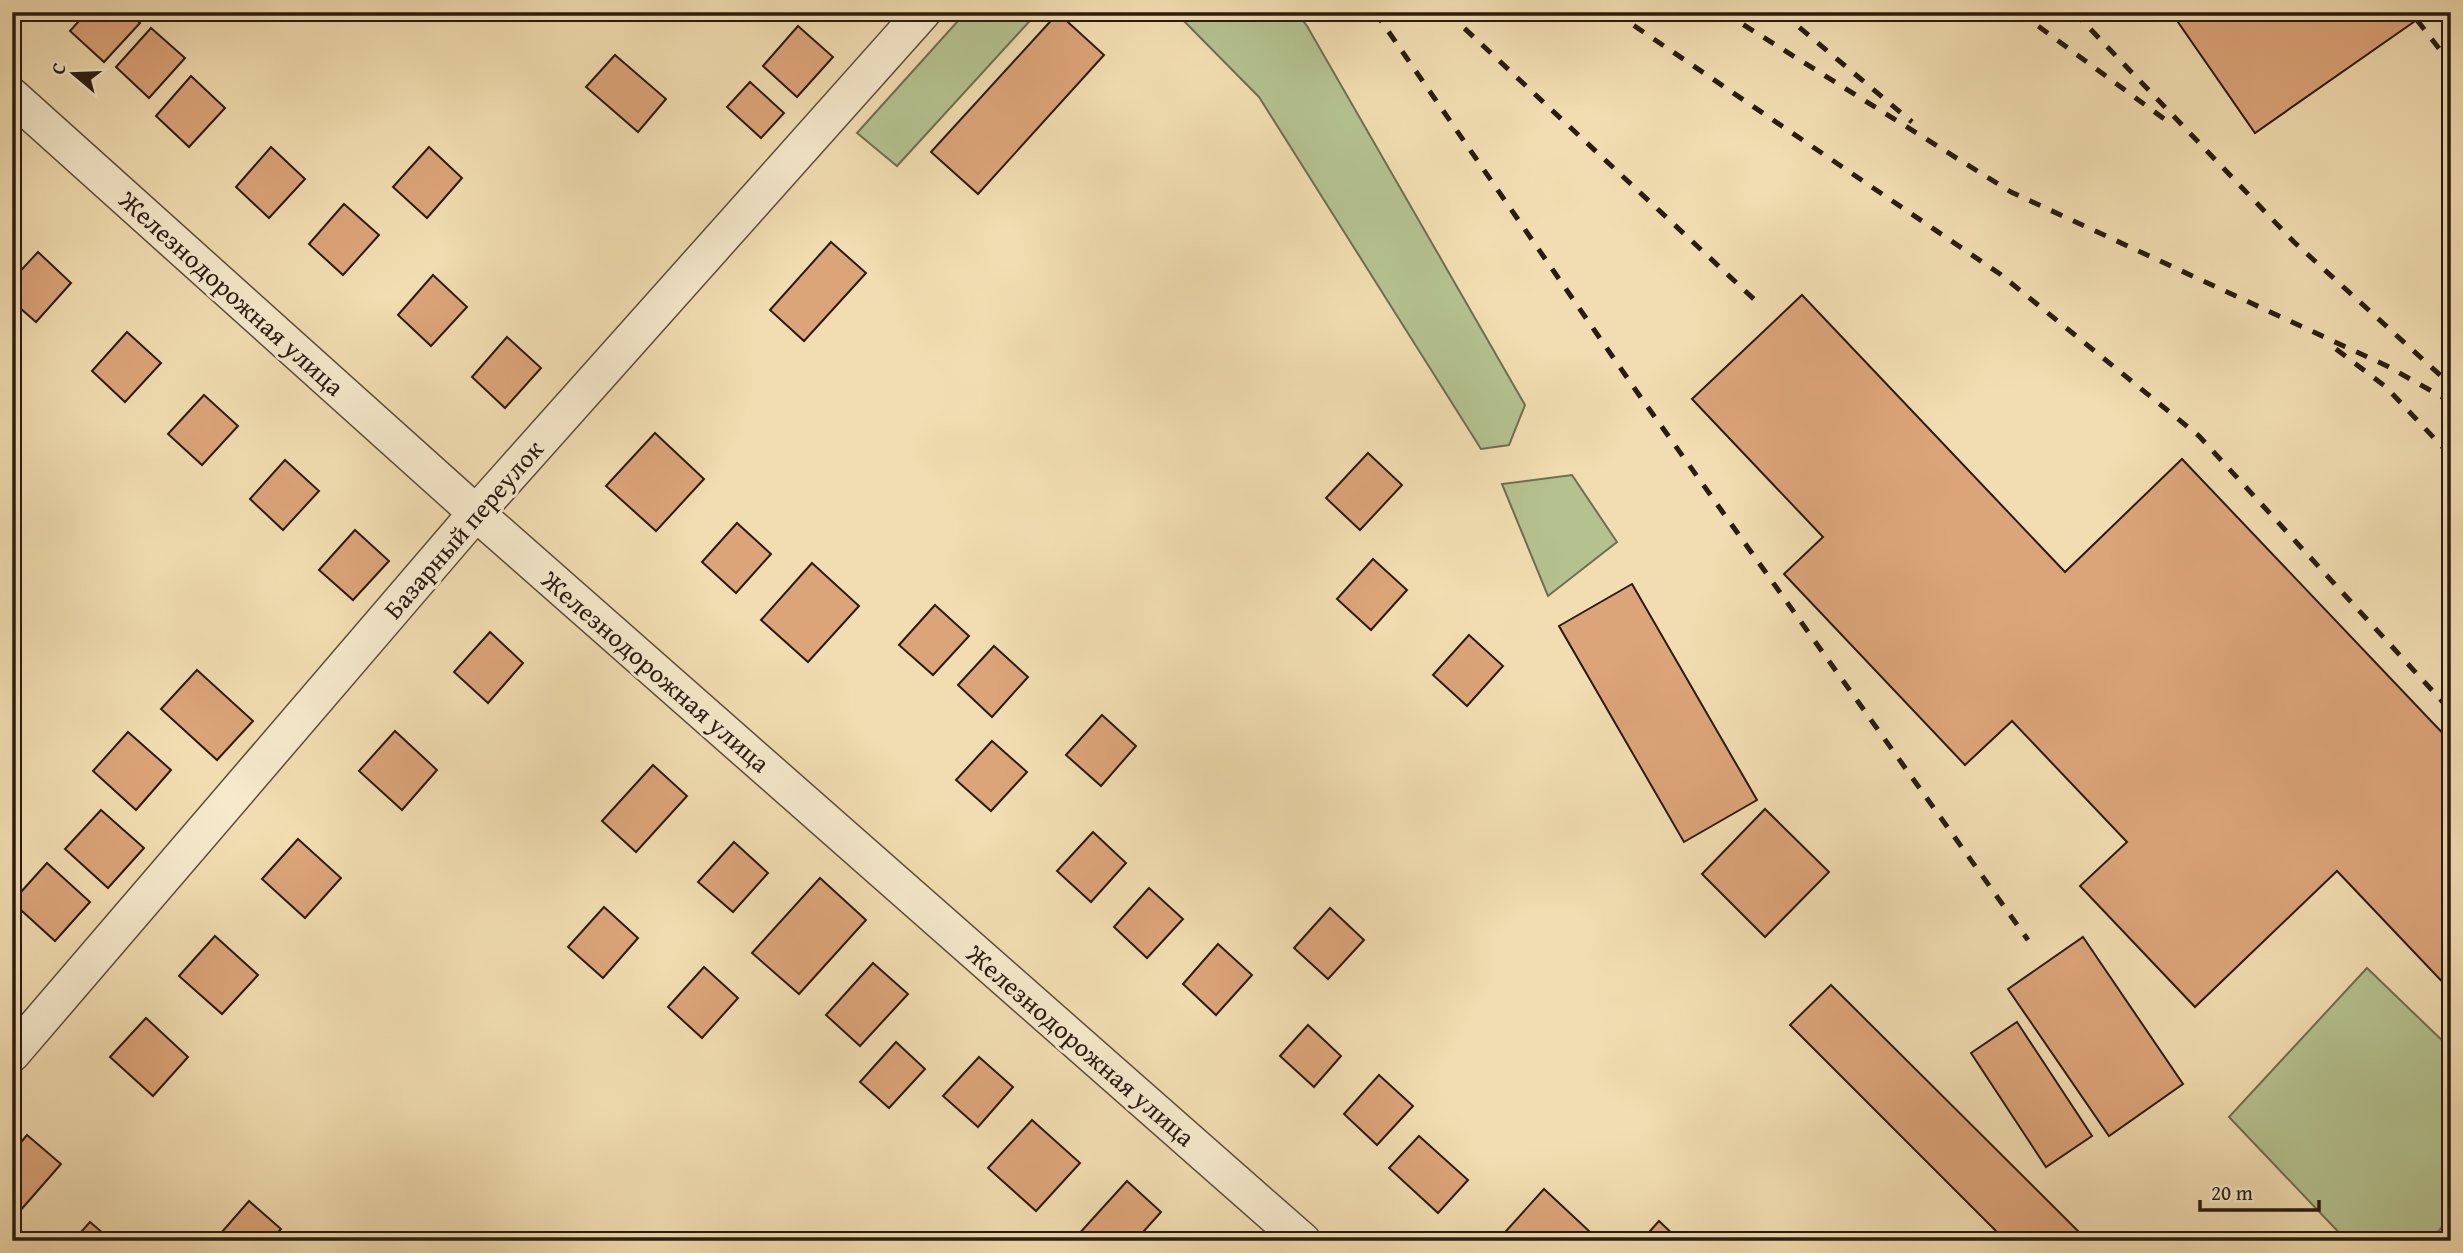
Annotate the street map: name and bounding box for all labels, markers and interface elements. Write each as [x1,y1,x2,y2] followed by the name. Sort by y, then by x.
[38,38,108,108] north arrow
[43,59,73,78] text: С
[110,180,354,405] street label: Железнодорожная улица
[374,430,552,627] street label: Базарный переулок
[532,560,779,782] street label: Железнодорожная улица
[957,934,1204,1156] street label: Железнодорожная улица
[2200,1169,2320,1213] scale bar
[2211,1177,2253,1208] text: 20 m

